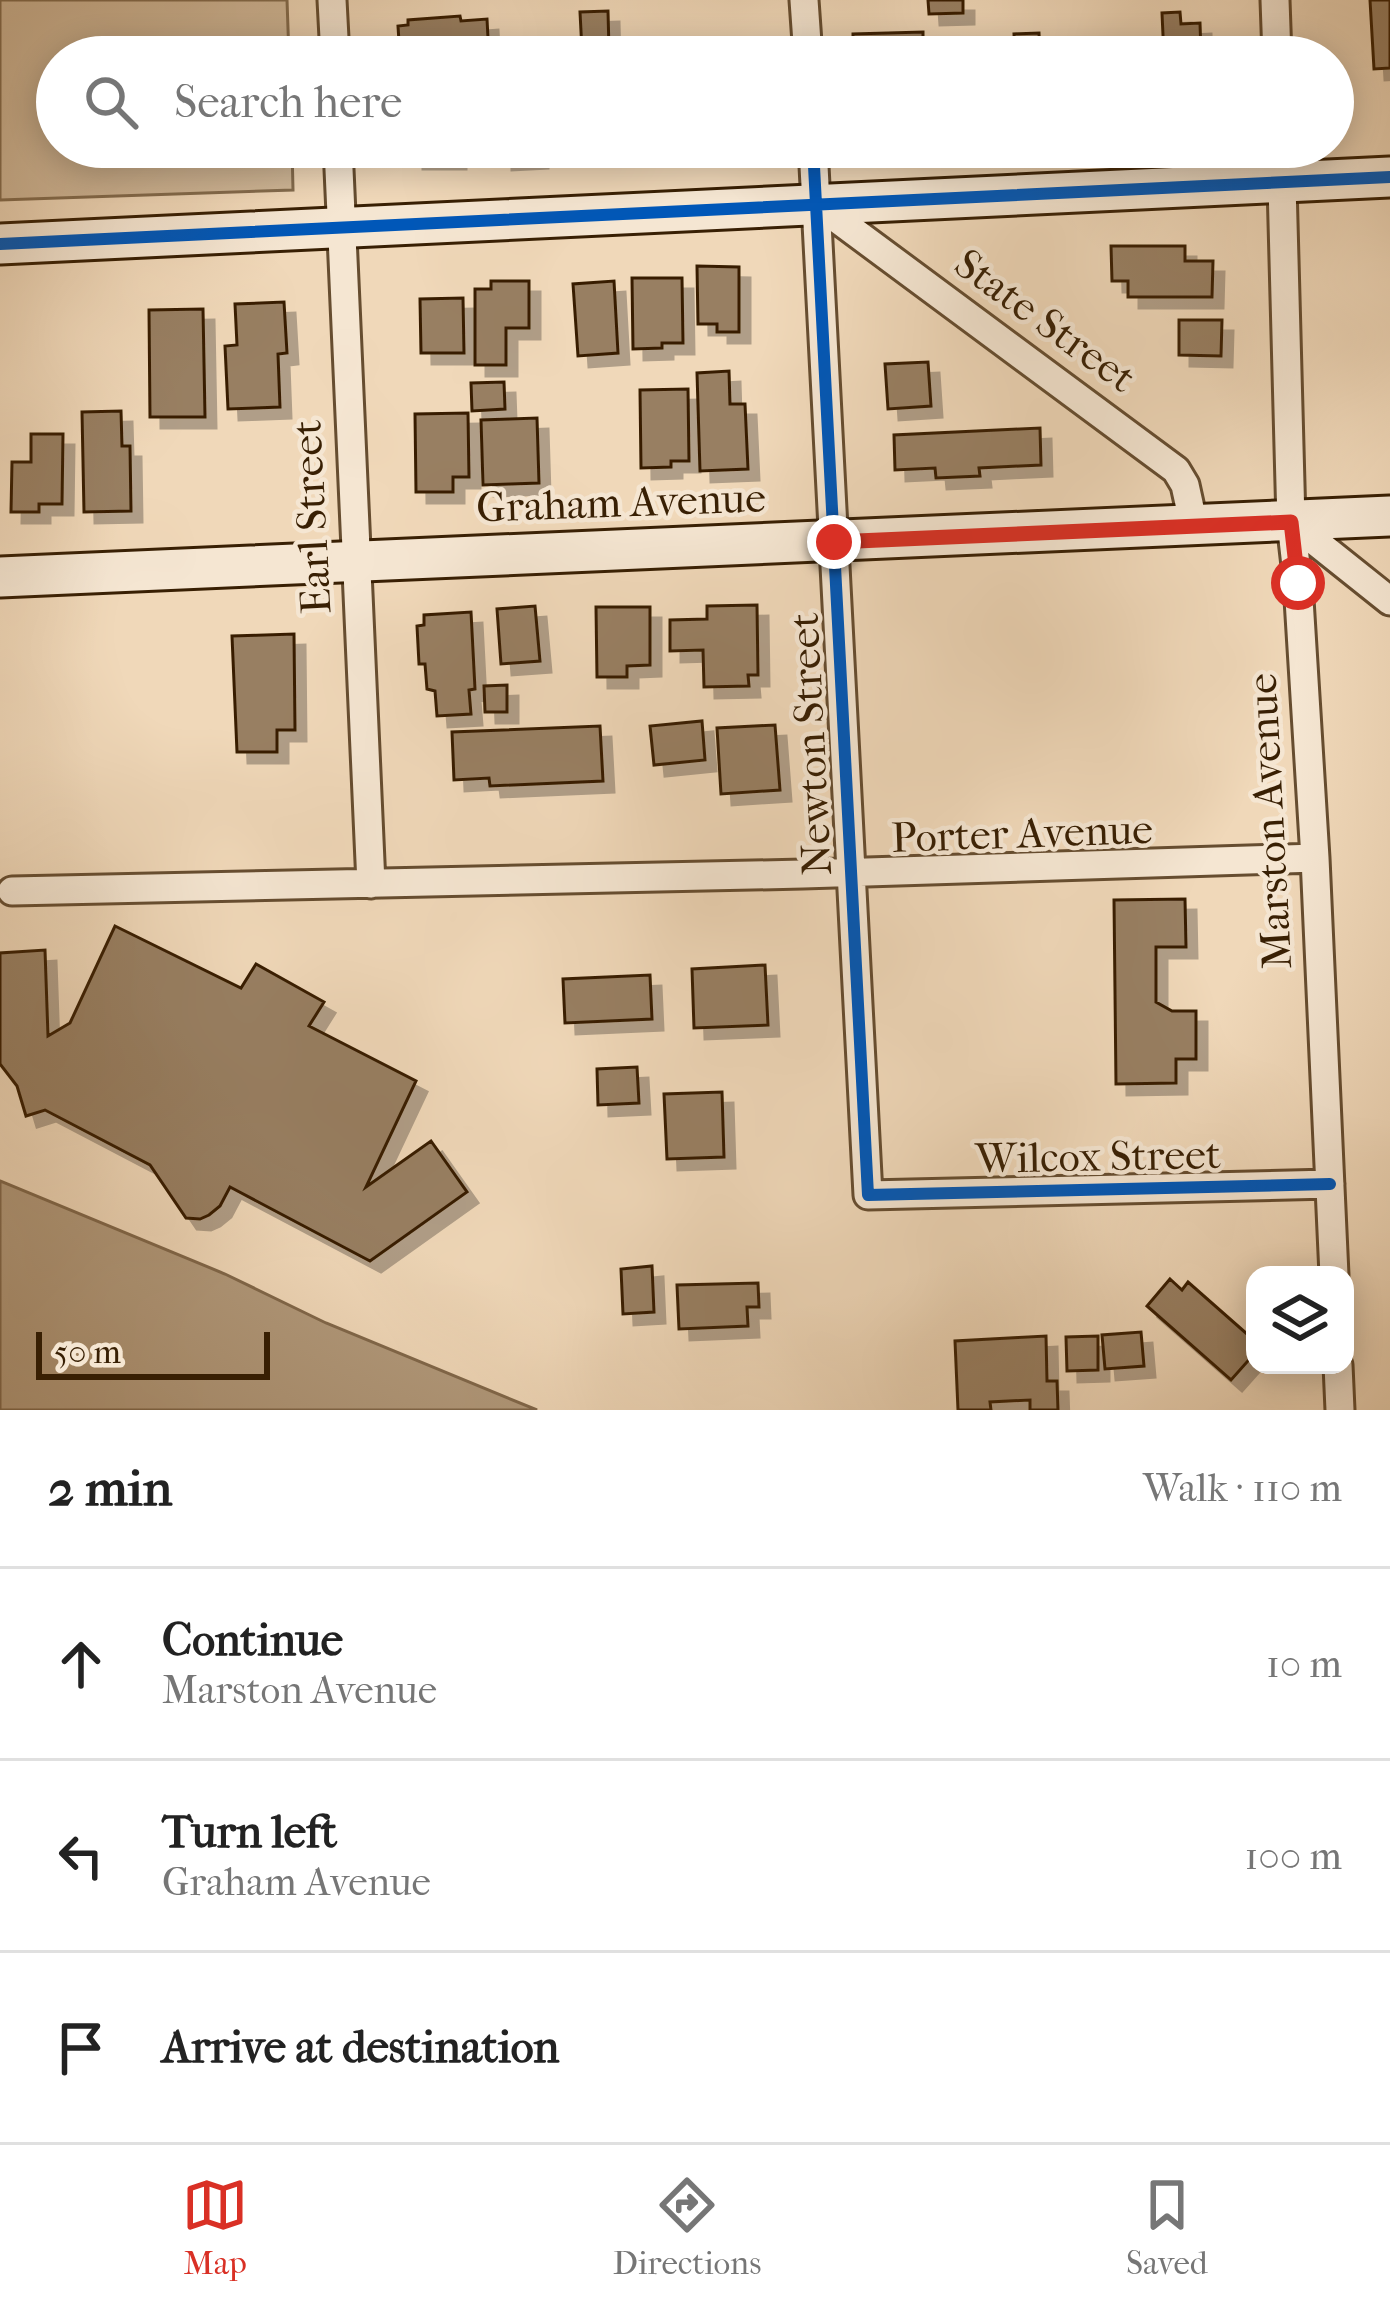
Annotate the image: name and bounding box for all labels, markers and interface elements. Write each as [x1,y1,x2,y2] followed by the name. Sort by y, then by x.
[36,36,1354,168] search box
[78,69,144,135] icon: search
[174,76,402,129] text: Search here
[945,239,1145,403] street label: State Street
[282,419,342,615] street label: Earl Street
[475,473,767,533] street label: Graham Avenue
[807,515,861,569] route end
[1271,556,1325,610] route start
[780,611,842,877] street label: Newton Street
[1238,672,1302,970] street label: Marston Avenue
[890,805,1154,863] street label: Porter Avenue
[974,1130,1221,1184] street label: Wilcox Street
[1246,1266,1354,1374] map controls
[1246,1266,1354,1374] button: layers
[36,1326,270,1379] scale bar
[54,1333,121,1372] text: 50 m
[48,1458,172,1518] text: 2 min
[1143,1465,1342,1511] text: Walk · 110 m
[162,1614,343,1667] text: Continue
[48,1631,114,1697] icon: ahead
[1266,1641,1342,1687] text: 10 m
[162,1667,437,1713] text: Marston Avenue
[162,1806,337,1859] text: Turn left
[48,1823,114,1889] icon: left
[1244,1833,1342,1879] text: 100 m
[162,1859,431,1905] text: Graham Avenue
[48,2015,114,2081] icon: arrive
[162,2021,559,2074] text: Arrive at destination
[182,2172,248,2283] tab: Map
[613,2172,761,2283] tab: Directions
[1126,2172,1208,2283] tab: Saved

